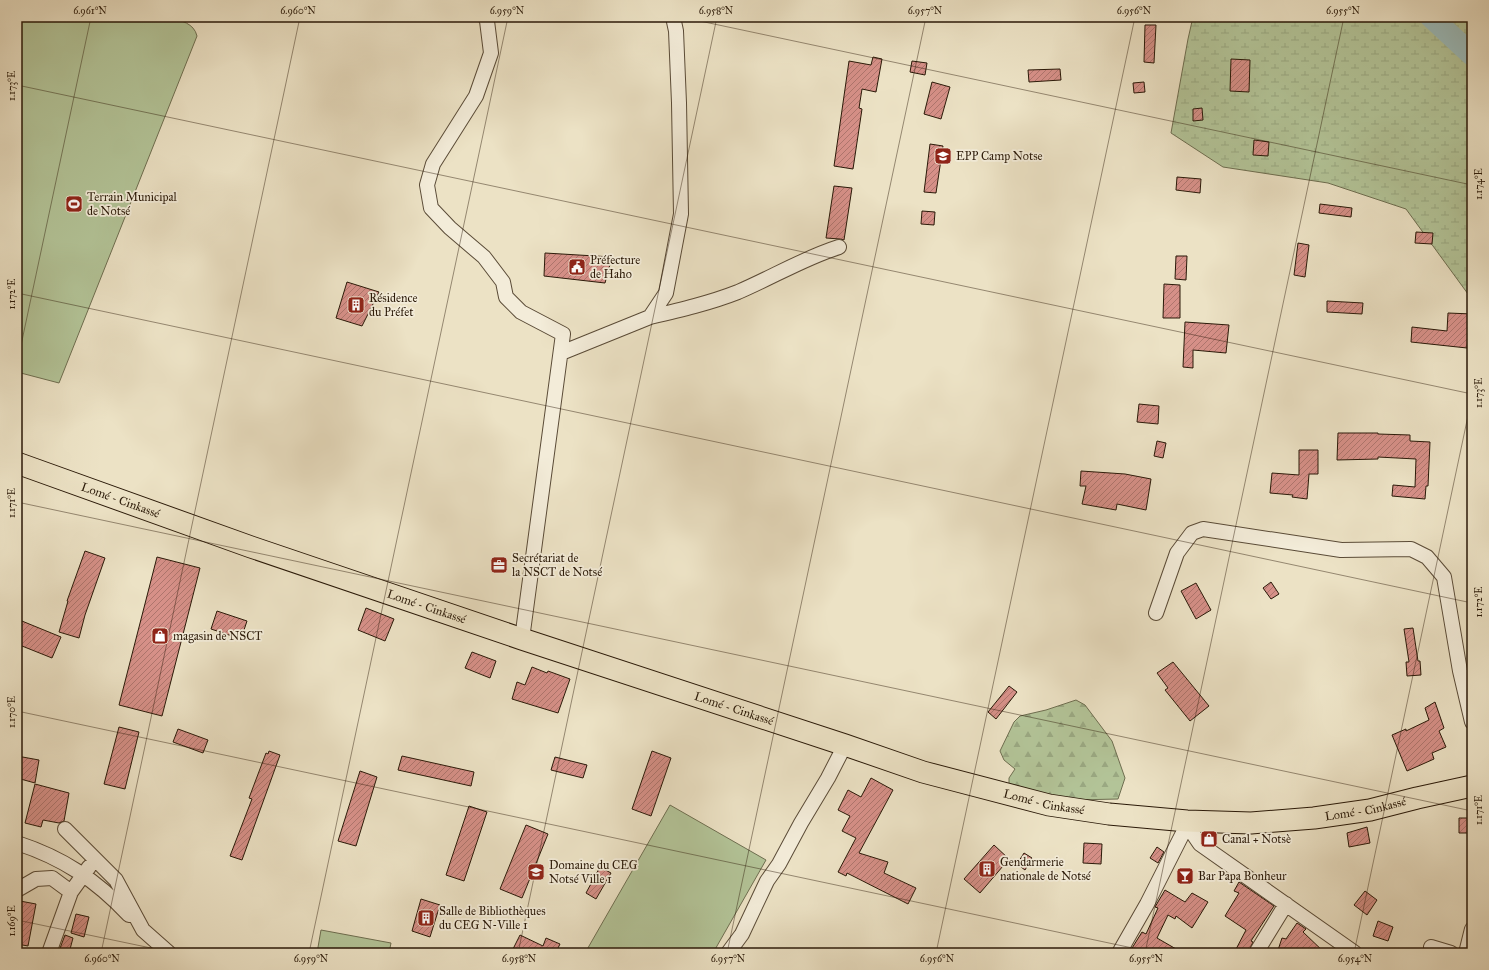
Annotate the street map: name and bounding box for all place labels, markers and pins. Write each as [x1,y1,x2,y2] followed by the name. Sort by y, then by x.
[933,146,953,166] school or university icon: EPP Camp Notse
[956,149,1043,163] place label: EPP Camp Notse
[87,190,178,218] place label: Terrain Municipal de Notsé
[64,194,84,214] sports icon: Terrain Municipal de Notsé
[590,253,640,281] place label: Préfecture de Haho
[567,257,587,277] public building icon: Préfecture de Haho
[369,291,418,319] place label: Résidence du Préfet
[346,295,366,315] building icon: Résidence du Préfet
[512,551,602,579] place label: Secrétariat de la NSCT de Notsé
[489,555,509,575] office icon: Secrétariat de la NSCT de Notsé
[150,626,170,646] shop icon: magasin de NSCT
[173,629,263,644] place label: magasin de NSCT
[1199,829,1219,849] shop icon: Canal + Notsè
[1222,832,1291,846] place label: Canal + Notsè
[1000,855,1091,883] place label: Gendarmerie nationale de Notsé
[549,858,638,886] place label: Domaine du CEG Notsé Ville 1
[977,859,997,879] building icon: Gendarmerie nationale de Notsé
[526,862,546,882] school or university icon: Domaine du CEG Notsé Ville 1
[1175,866,1195,886] bar icon: Bar Papa Bonheur
[1198,869,1287,883] place label: Bar Papa Bonheur
[439,904,546,932] place label: Salle de Bibliothèques du CEG N-Ville 1
[416,908,436,928] building icon: Salle de Bibliothèques du CEG N-Ville 1

